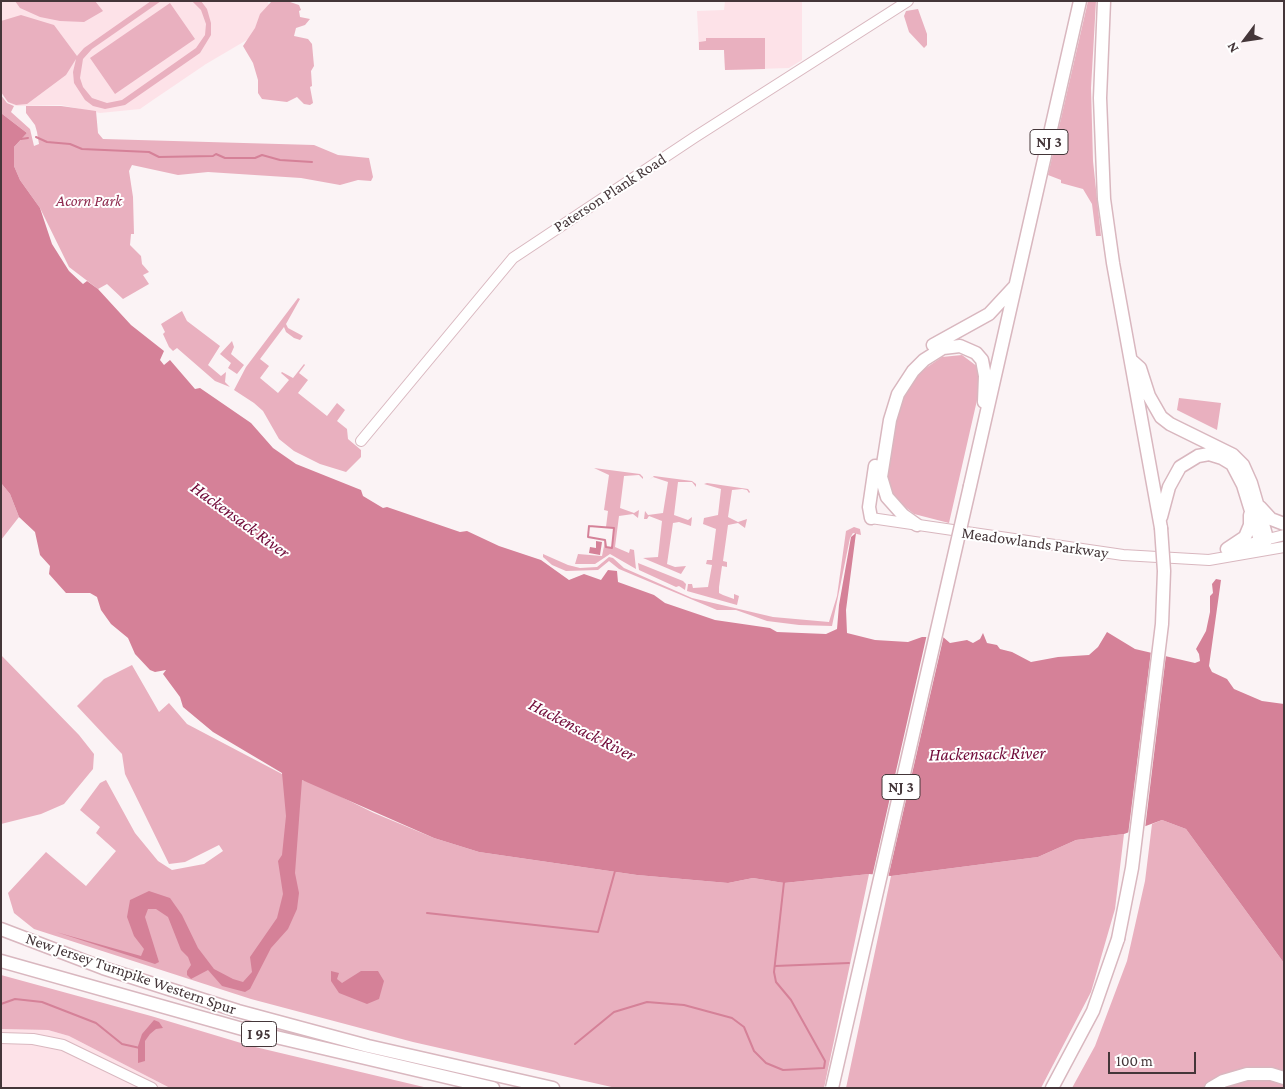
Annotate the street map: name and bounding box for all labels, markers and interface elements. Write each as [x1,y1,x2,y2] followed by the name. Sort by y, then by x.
[1220,15,1270,65] north arrow
[1223,40,1241,56] text: N
[1030,130,1068,154] road number: NJ 3
[550,150,670,236] street label: Paterson Plank Road
[56,191,122,211] park label: Acorn Park
[186,477,294,563] water label: Hackensack River
[960,523,1110,563] street label: Meadowlands Parkway
[525,694,639,766] water label: Hackensack River
[928,742,1046,766] water label: Hackensack River
[882,774,920,800] road number: NJ 3
[23,929,239,1019] street label: New Jersey Turnpike Western Spur
[242,1022,276,1046] road number: I 95
[1110,1042,1198,1074] scale bar
[1116,1053,1153,1069] text: 100 m

